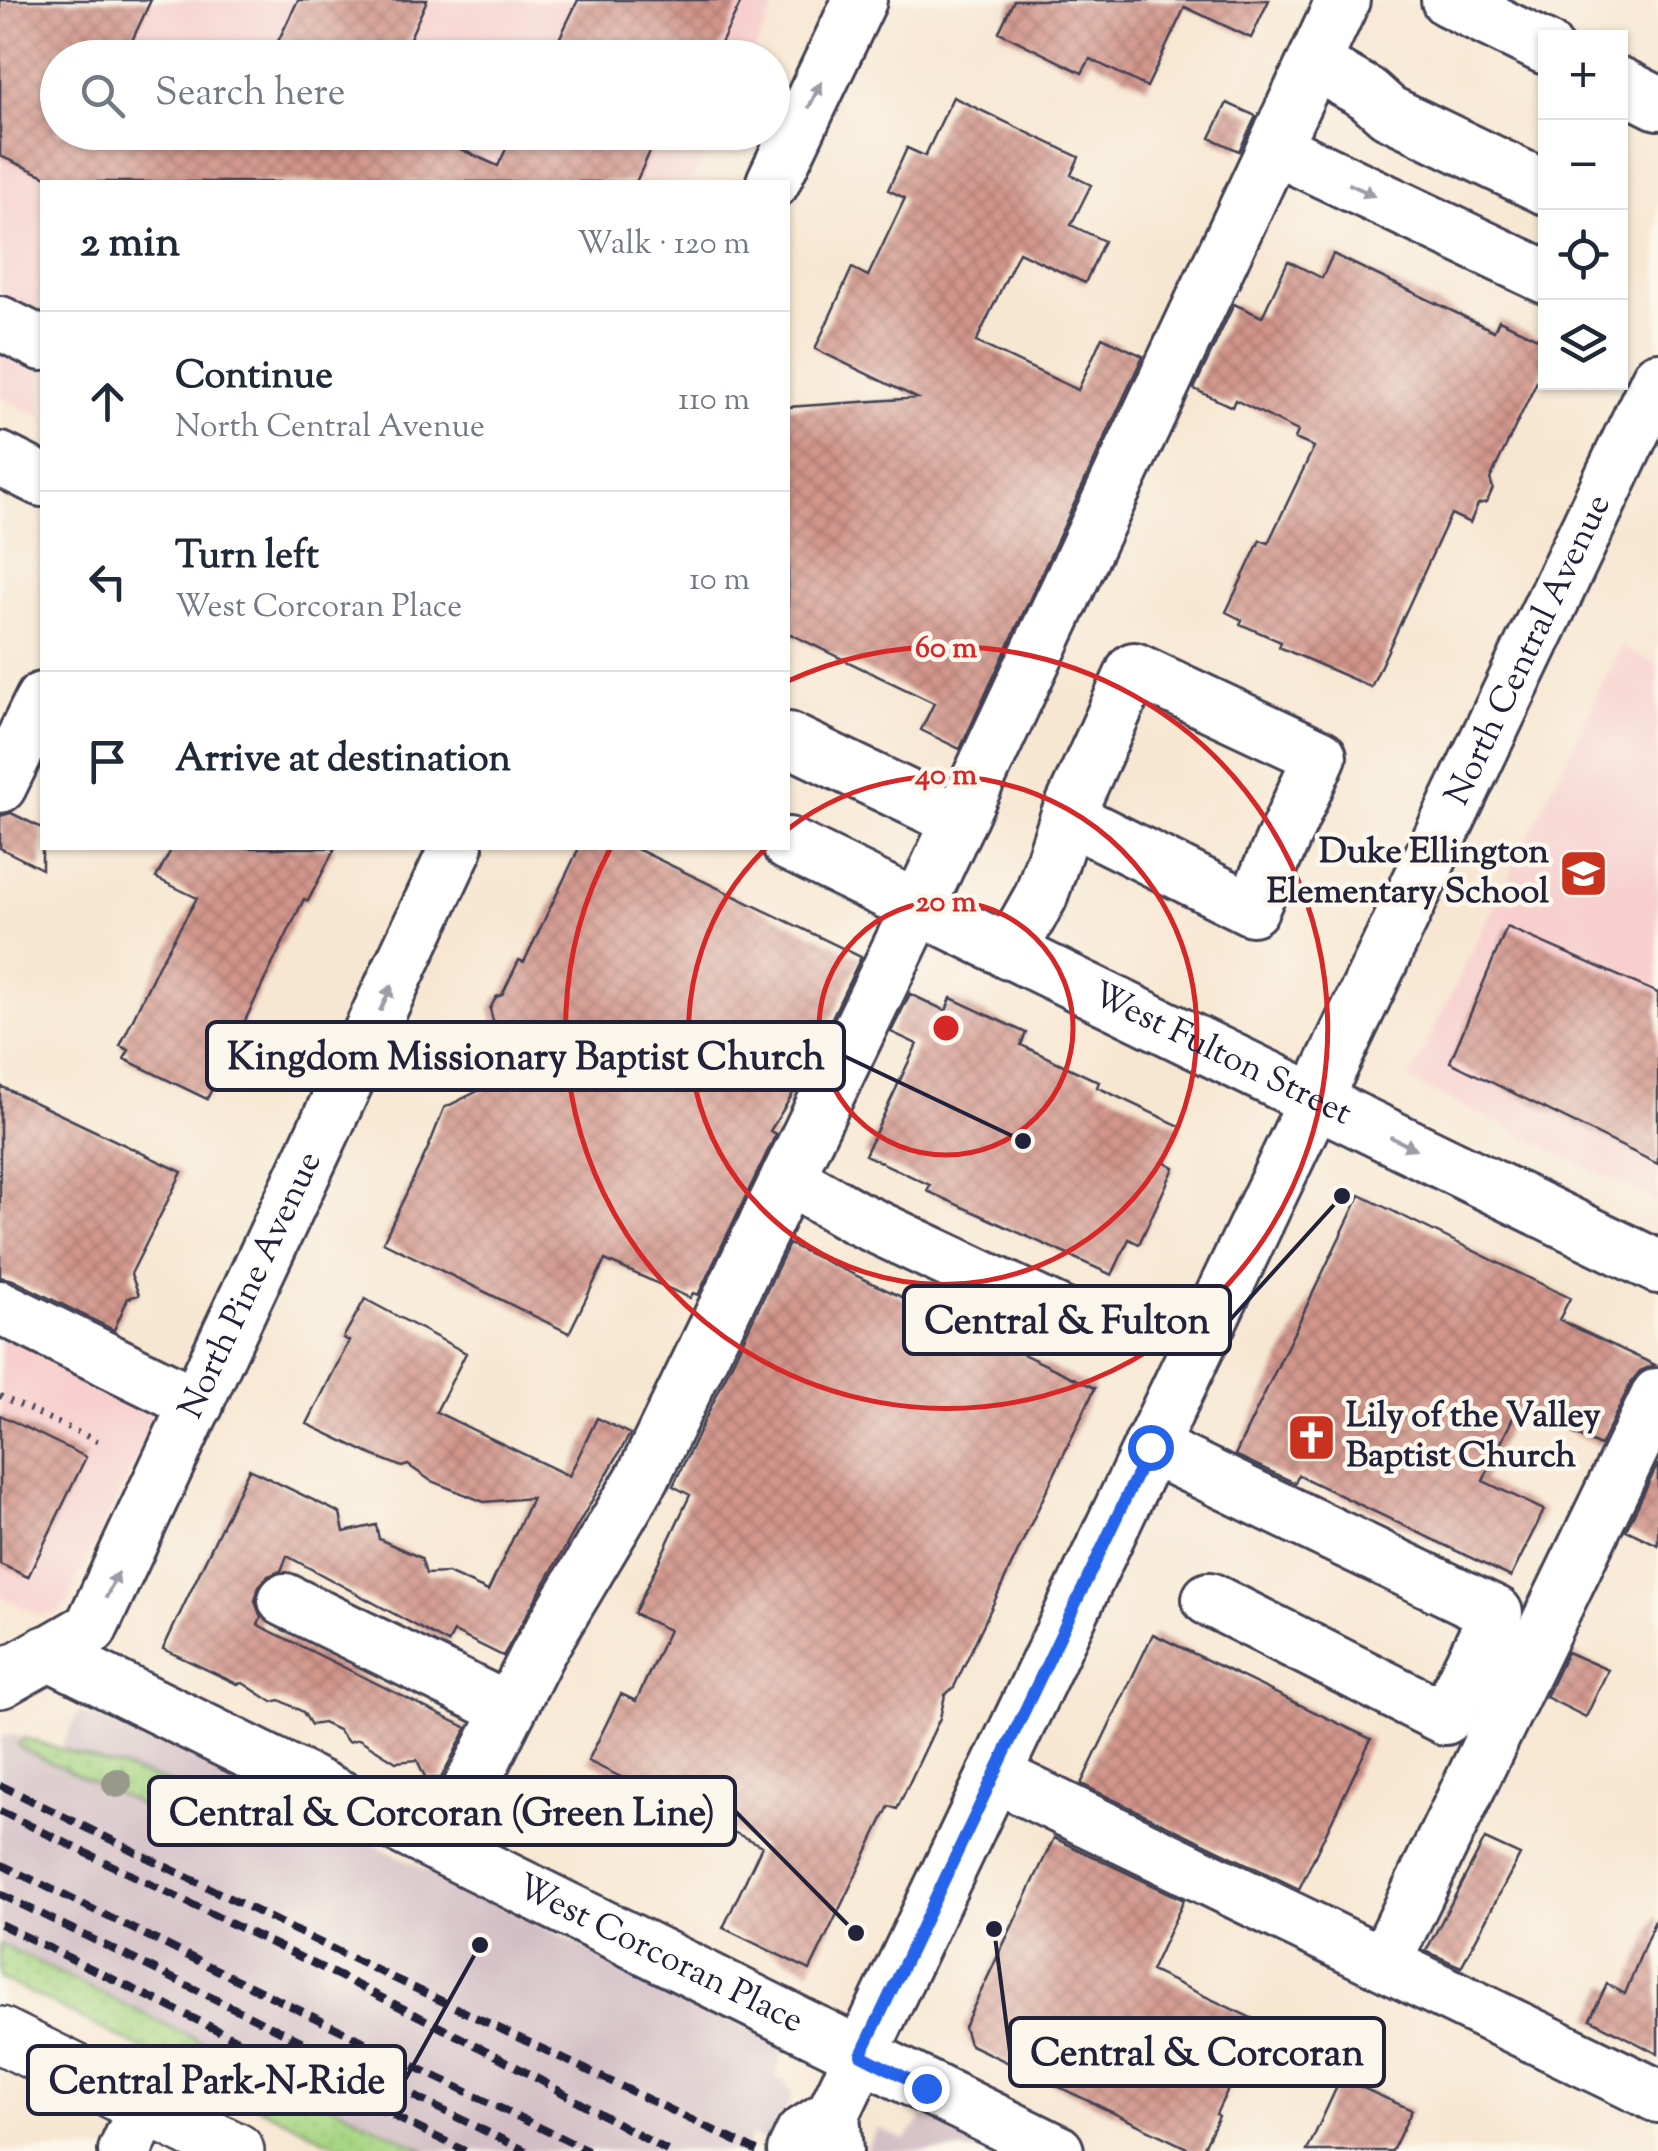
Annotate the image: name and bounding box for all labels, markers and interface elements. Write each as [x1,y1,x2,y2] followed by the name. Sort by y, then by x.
[1538,30,1628,390] map controls
[1538,30,1628,120] button: +
[40,40,790,150] search box
[75,68,130,123] icon: search
[155,68,346,122] text: Search here
[806,80,823,109] one-way arrow
[1538,120,1628,210] button: −
[1348,182,1377,199] one-way arrow
[1538,210,1628,300] button: locate
[80,215,180,275] text: 2 min
[577,222,750,268] text: Walk · 120 m
[1538,300,1628,390] button: layers
[175,351,333,405] text: Continue
[80,374,135,429] icon: ahead
[678,378,750,424] text: 110 m
[175,405,485,451] text: North Central Avenue
[1433,486,1625,814] street label: North Central Avenue
[175,531,319,585] text: Turn left
[80,554,135,609] icon: left
[689,558,750,604] text: 10 m
[175,585,462,631] text: West Corcoran Place
[915,628,977,671] text: 60 m
[80,734,135,789] icon: arrive
[175,734,511,788] text: Arrive at destination
[914,755,977,798] text: 40 m
[1267,828,1549,919] place label: Duke Ellington Elementary School
[1558,847,1610,899] school or university icon: Duke Ellington Elementary School
[915,882,977,925] text: 20 m
[1083,970,1360,1140] street label: West Fulton Street
[377,983,394,1012] one-way arrow
[928,1010,964,1046] centre of rings
[207,1022,844,1090] callout: Kingdom Missionary Baptist Church
[227,1033,826,1087] text: Kingdom Missionary Baptist Church
[1388,1134,1417,1151] one-way arrow
[167,1143,336,1428] street label: North Pine Avenue
[904,1286,1230,1354] callout: Central & Fulton
[924,1297,1210,1351] text: Central & Fulton
[1346,1392,1601,1483] place label: Lily of the Valley Baptist Church
[1285,1411,1337,1463] church icon: Lily of the Valley Baptist Church
[1128,1425,1174,1471] route start
[103,1570,120,1599] one-way arrow
[149,1777,735,1845] callout: Central & Corcoran (Green Line)
[169,1789,715,1843] text: Central & Corcoran (Green Line)
[507,1862,812,2047] street label: West Corcoran Place
[1010,2018,1384,2086] callout: Central & Corcoran
[1030,2029,1364,2083] text: Central & Corcoran
[28,2046,405,2114] callout: Central Park-N-Ride
[49,2057,385,2111] text: Central Park-N-Ride
[904,2066,950,2112] route end

